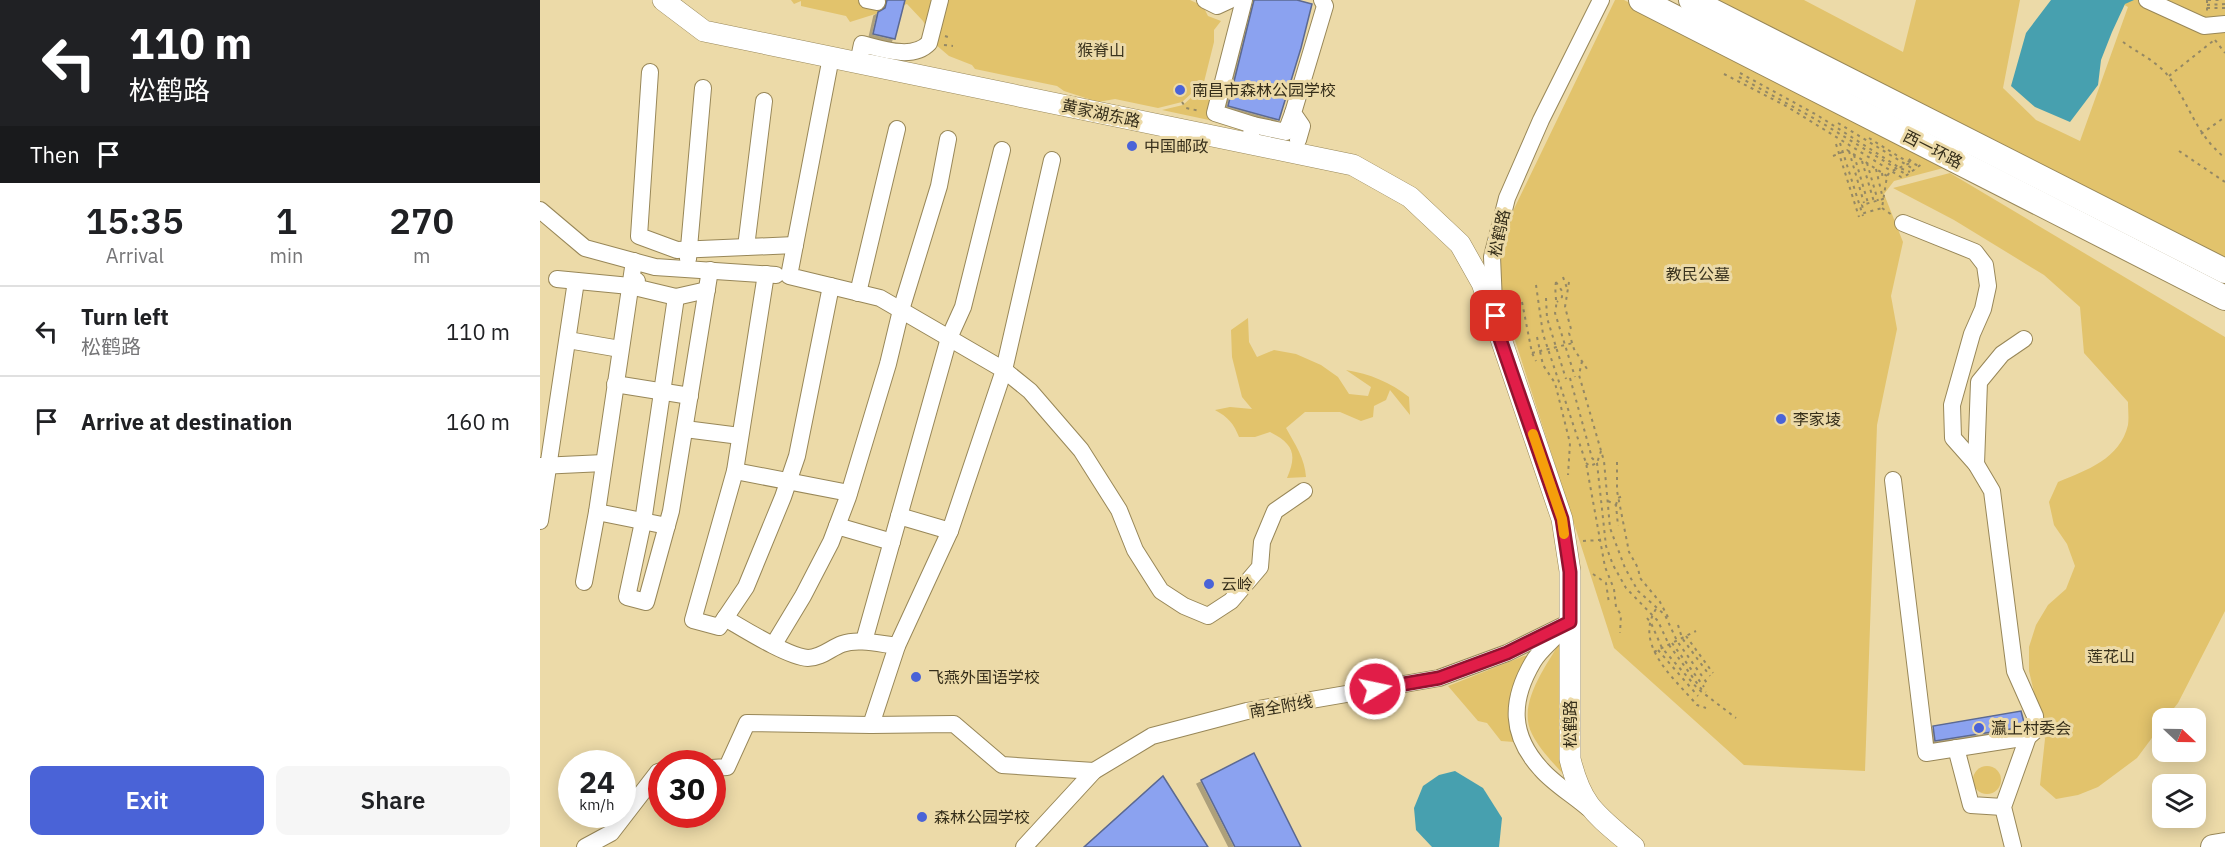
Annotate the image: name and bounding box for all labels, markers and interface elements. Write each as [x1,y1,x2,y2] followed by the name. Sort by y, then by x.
[129,16,252,71] text: 110 m
[30,24,108,102] icon: left
[1077,40,1125,60] park label: 猴脊山
[129,72,210,107] text: 松鹤路
[1192,80,1336,100] place label: 南昌市森林公园学校
[1173,83,1187,97] marker: 南昌市森林公园学校
[1060,95,1142,131] street label: 黄家湖东路
[1900,126,1966,172] street label: 西一环路
[1144,136,1208,156] place label: 中国邮政
[92,138,125,171] icon: arrive
[1125,139,1139,153] marker: 中国邮政
[30,140,80,169] text: Then
[86,197,184,244] text: 15:35
[276,197,297,244] text: 1
[389,197,454,244] text: 270
[1484,207,1514,259] street label: 松鹤路
[106,242,164,269] text: Arrival
[270,242,303,269] text: min
[413,242,430,269] text: m
[1666,264,1730,284] park label: 教民公墓
[1470,290,1521,341] pin
[1479,299,1512,332] icon: arrive
[81,302,169,331] text: Turn left
[30,315,63,348] icon: left
[446,317,510,346] text: 110 m
[81,333,141,360] text: 松鹤路
[30,405,63,438] icon: arrive
[81,407,292,436] text: Arrive at destination
[446,407,510,436] text: 160 m
[1793,409,1841,429] place label: 李家堎
[1774,412,1788,426] marker: 李家堎
[1221,574,1253,594] place label: 云岭
[1202,577,1216,591] marker: 云岭
[2087,646,2135,666] park label: 莲花山
[1343,657,1407,721] position arrow
[928,667,1040,687] place label: 飞燕外国语学校
[909,670,923,684] marker: 飞燕外国语学校
[1248,691,1314,721] street label: 南全附线
[1560,700,1580,748] street label: 松鹤路
[2152,708,2206,762] north arrow
[2152,708,2206,828] map controls
[1991,718,2071,738] place label: 瀛上村委会
[1972,721,1986,735] marker: 瀛上村委会
[648,750,726,828] speed limit sign: 30
[579,762,615,801] text: 24
[30,766,264,835] button: Exit
[276,766,510,835] button: Share
[2152,774,2206,828] button: layers
[579,795,615,814] text: km/h
[934,807,1030,827] place label: 森林公园学校
[915,810,929,824] marker: 森林公园学校

